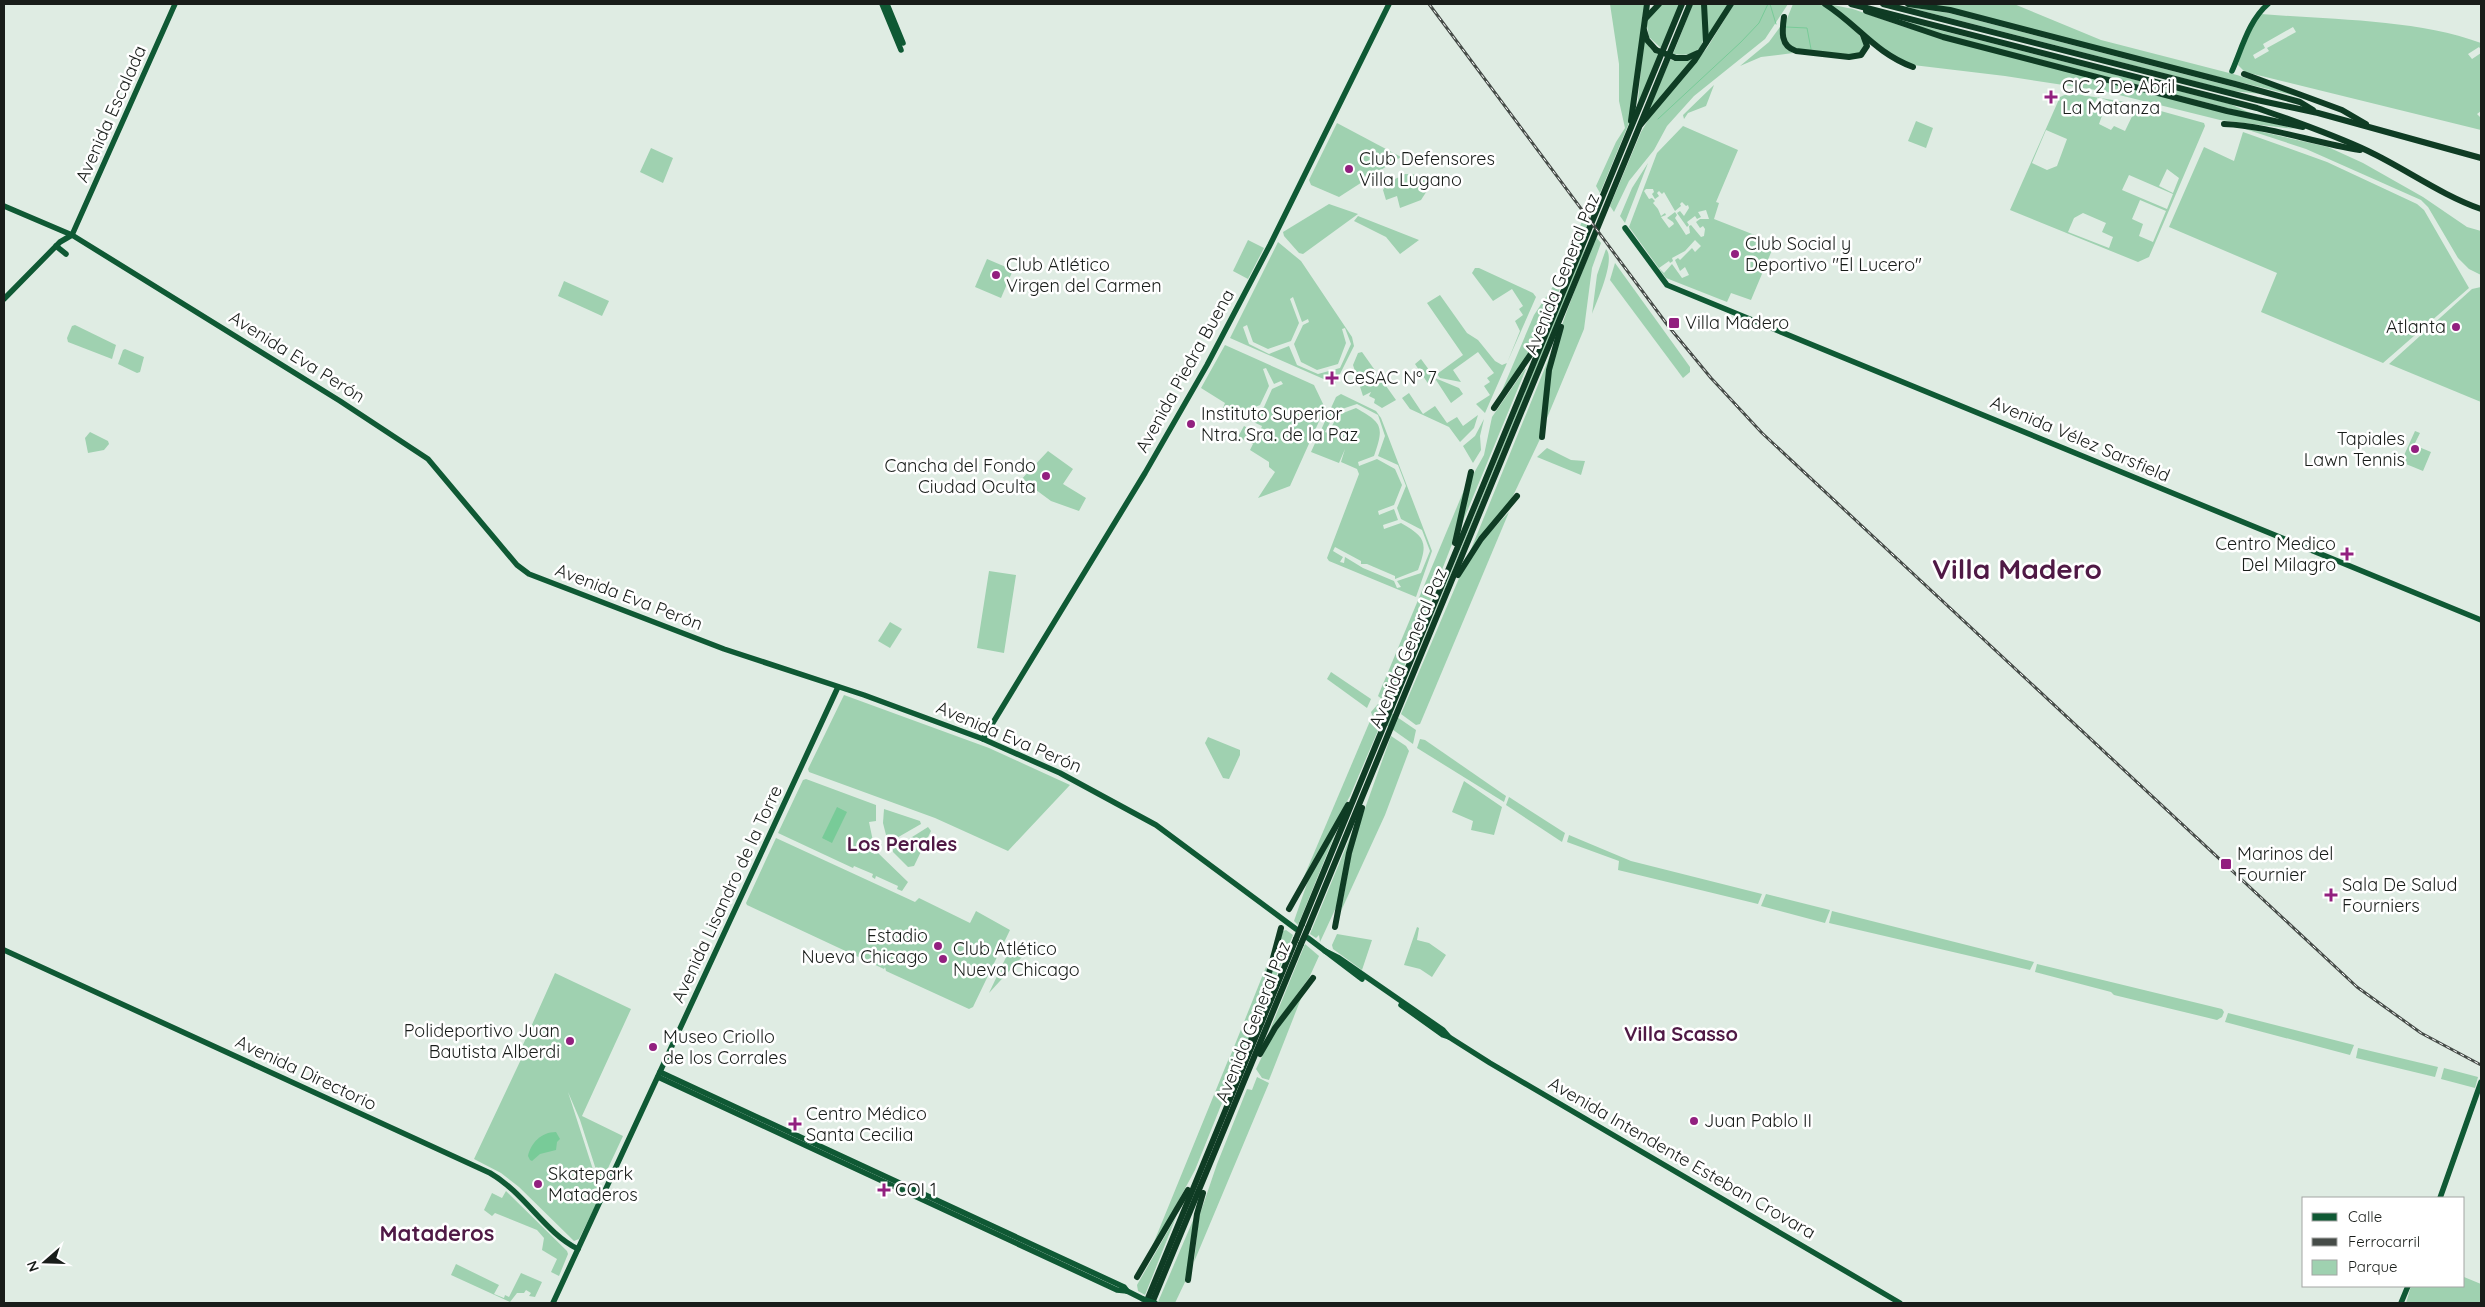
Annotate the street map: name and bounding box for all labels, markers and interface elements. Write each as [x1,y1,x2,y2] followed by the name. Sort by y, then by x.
[70,42,151,186] street label: Avenida Escalada
[2062,75,2175,119] place label: CIC 2 De Abril La Matanza
[2044,90,2058,104] marker: CIC 2 De Abril La Matanza
[1359,147,1495,191] place label: Club Defensores Villa Lugano
[1343,163,1355,175] marker: Club Defensores Villa Lugano
[1519,190,1604,358] street label: Avenida General Paz
[1745,232,1922,276] place label: Club Social y Deportivo "El Lucero"
[1729,248,1741,260] marker: Club Social y Deportivo "El Lucero"
[1006,253,1162,297] place label: Club Atlético Virgen del Carmen
[990,269,1002,281] marker: Club Atlético Virgen del Carmen
[1130,285,1239,457] street label: Avenida Piedra Buena
[225,306,369,408] street label: Avenida Eva Perón
[1685,311,1789,334] place label: Villa Madero
[2386,315,2446,338] place label: Atlanta
[1667,316,1681,330] marker: Villa Madero
[2450,321,2462,333] marker: Atlanta
[1343,366,1437,389] place label: CeSAC Nº 7
[1325,371,1339,385] marker: CeSAC Nº 7
[1987,390,2173,487] street label: Avenida Vélez Sarsfield
[1201,402,1358,446] place label: Instituto Superior Ntra. Sra. de la Paz
[1185,418,1197,430] marker: Instituto Superior Ntra. Sra. de la Paz
[2304,427,2405,471] place label: Tapiales Lawn Tennis
[2409,443,2421,455] marker: Tapiales Lawn Tennis
[884,454,1036,498] place label: Cancha del Fondo Ciudad Oculta
[1040,470,1052,482] marker: Cancha del Fondo Ciudad Oculta
[2215,532,2336,576] place label: Centro Medico Del Milagro
[2340,547,2354,561] marker: Centro Medico Del Milagro
[1932,551,2102,586] district label: Villa Madero
[552,558,706,635] street label: Avenida Eva Perón
[1363,564,1452,731] street label: Avenida General Paz
[933,695,1085,778] street label: Avenida Eva Perón
[666,781,787,1006] street label: Avenida Lisandro de la Torre
[847,831,957,856] district label: Los Perales
[2237,842,2333,886] place label: Marinos del Fournier
[2219,857,2233,871] marker: Marinos del Fournier
[2342,873,2457,917] place label: Sala De Salud Fourniers
[2324,888,2338,902] marker: Sala De Salud Fourniers
[801,924,928,968] place label: Estadio Nueva Chicago
[953,937,1080,981] place label: Club Atlético Nueva Chicago
[1210,938,1295,1106] street label: Avenida General Paz
[932,940,944,952] marker: Estadio Nueva Chicago
[937,953,949,965] marker: Club Atlético Nueva Chicago
[404,1019,560,1063] place label: Polideportivo Juan Bautista Alberdi
[1624,1021,1738,1046] district label: Villa Scasso
[663,1025,787,1069] place label: Museo Criollo de los Corrales
[232,1030,380,1115] street label: Avenida Directorio
[564,1035,576,1047] marker: Polideportivo Juan Bautista Alberdi
[647,1041,659,1053] marker: Museo Criollo de los Corrales
[1544,1071,1820,1244] street label: Avenida Intendente Esteban Crovara
[806,1102,927,1146] place label: Centro Médico Santa Cecilia
[1704,1109,1812,1132] place label: Juan Pablo II
[1688,1115,1700,1127] marker: Juan Pablo II
[788,1117,802,1131] marker: Centro Médico Santa Cecilia
[548,1162,638,1206] place label: Skatepark Mataderos
[532,1178,544,1190] marker: Skatepark Mataderos
[895,1178,937,1201] place label: COI 1
[877,1183,891,1197] marker: COI 1
[2302,1197,2465,1287] legend
[2348,1207,2382,1226] text: Calle
[380,1219,494,1247] district label: Mataderos
[2348,1232,2420,1251] text: Ferrocarril
[20,1237,70,1287] north arrow
[2348,1257,2398,1276] text: Parque
[23,1259,43,1274] text: N

